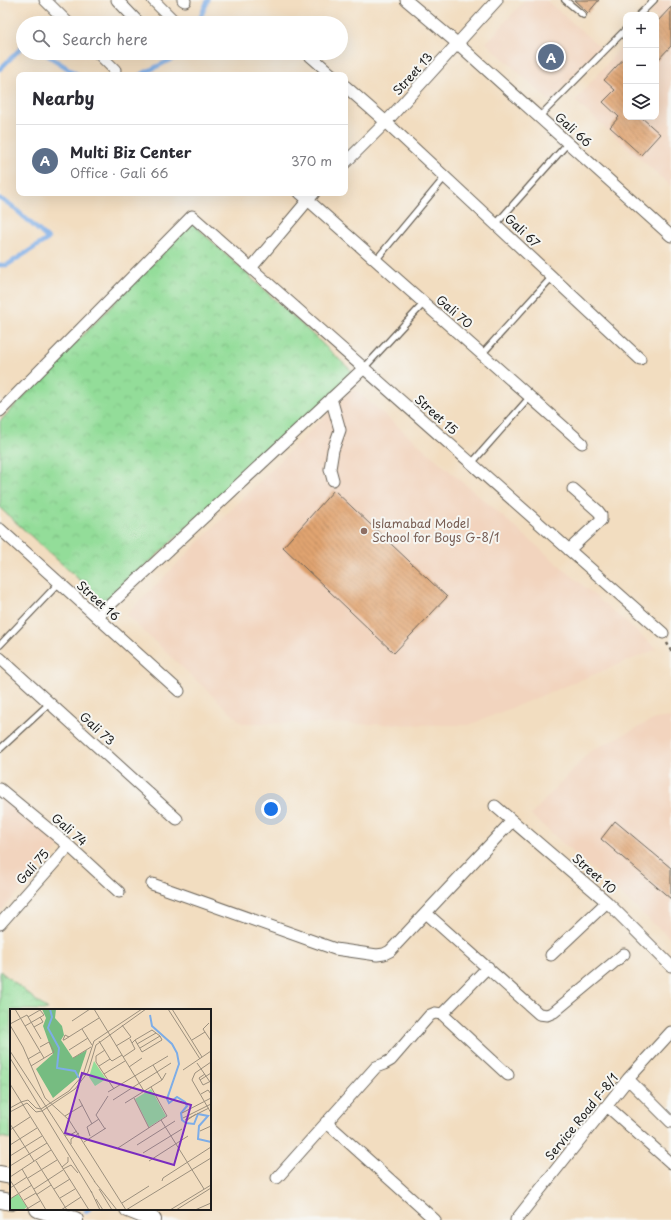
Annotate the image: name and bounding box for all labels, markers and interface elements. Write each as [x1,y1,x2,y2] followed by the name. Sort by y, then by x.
[623,12,659,120] map controls
[623,12,659,48] button: +
[16,16,348,60] search box
[30,27,52,49] icon: search
[62,27,148,50] text: Search here
[538,42,564,72] pin: A
[388,48,436,99] street label: Street 13
[623,48,659,84] button: −
[623,84,659,120] button: layers
[32,85,94,111] text: Nearby
[551,108,596,151] street label: Gali 66
[70,140,192,163] text: Multi Biz Center
[40,151,50,170] text: A
[291,151,332,170] text: 370 m
[70,163,168,182] text: Office · Gali 66
[501,209,544,251] street label: Gali 67
[433,290,477,332] street label: Gali 70
[411,390,462,438] street label: Street 15
[372,514,499,546] place label: Islamabad Model School for Boys G-8/1
[359,526,369,536] marker: Islamabad Model School for Boys G-8/1
[73,576,124,625] street label: Street 16
[76,707,119,749] street label: Gali 73
[261,799,281,819] your location
[48,809,91,850] street label: Gali 74
[12,845,53,888] street label: Gali 75
[569,849,621,898] street label: Street 10
[10,1009,211,1210] inset map
[540,1069,622,1164] street label: Service Road F-8/1

